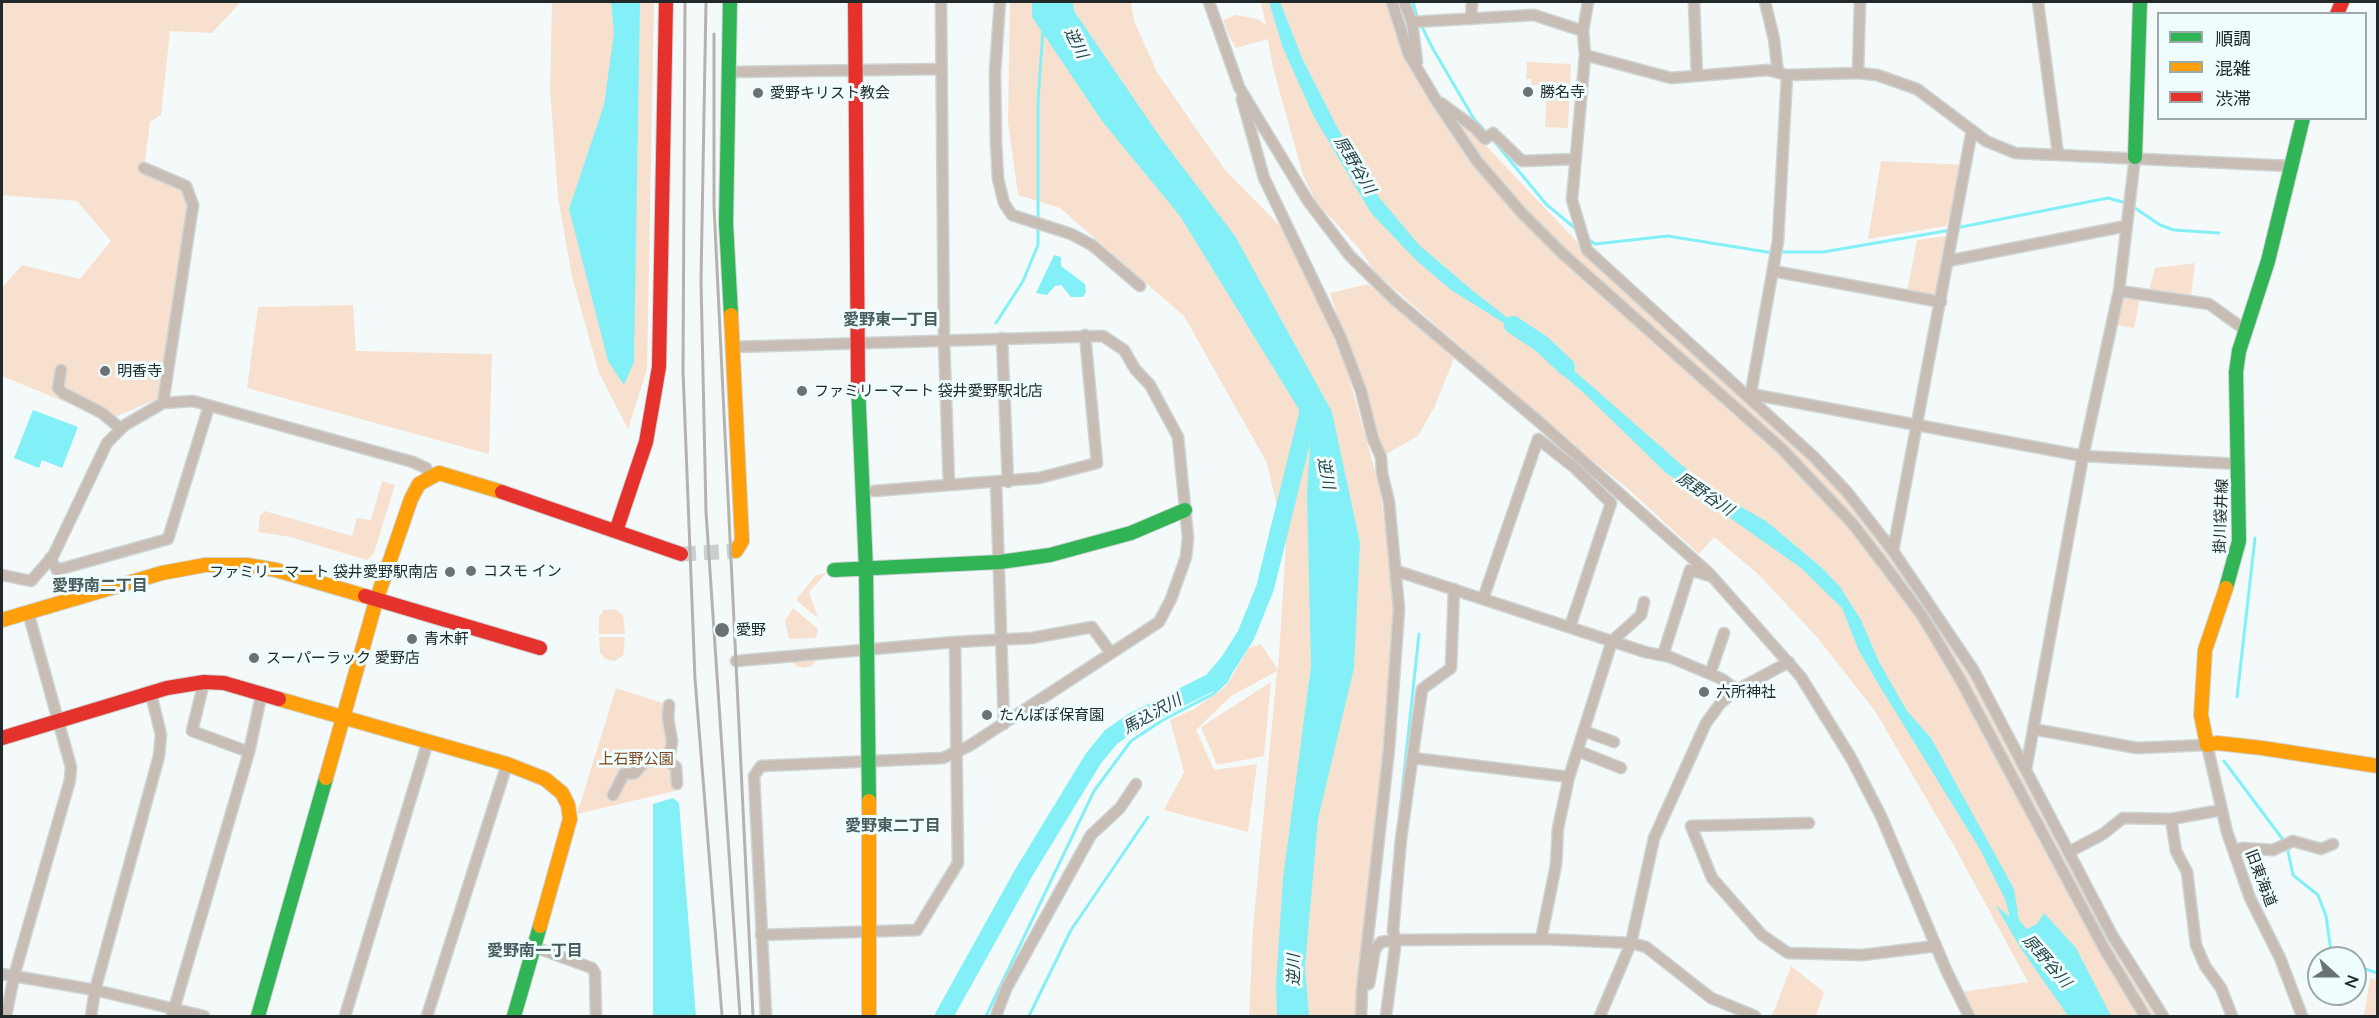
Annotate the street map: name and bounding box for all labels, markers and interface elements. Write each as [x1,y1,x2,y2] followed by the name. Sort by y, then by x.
[2157,12,2367,120] legend
[1060,24,1092,62] water label: 逆川
[2215,27,2251,49] text: 順調
[2215,57,2251,79] text: 混雑
[1540,83,1585,101] place label: 勝名寺
[770,84,890,102] place label: 愛野キリスト教会
[1521,85,1535,99] marker: 勝名寺
[751,86,765,100] marker: 愛野キリスト教会
[2215,87,2251,109] text: 渋滞
[1330,133,1380,197] water label: 原野谷川
[843,310,939,330] district label: 愛野東一丁目
[117,362,162,380] place label: 明香寺
[98,364,112,378] marker: 明香寺
[814,382,1043,400] place label: ファミリーマート 袋井愛野駅北店
[795,384,809,398] marker: ファミリーマート 袋井愛野駅北店
[1314,455,1338,491] water label: 逆川
[1673,468,1737,520] water label: 原野谷川
[2211,478,2231,554] street label: 掛川袋井線
[483,562,562,580] place label: コスモ イン
[209,563,438,581] place label: ファミリーマート 袋井愛野駅南店
[464,564,478,578] marker: コスモ イン
[443,565,457,579] marker: ファミリーマート 袋井愛野駅南店
[52,576,148,596] district label: 愛野南二丁目
[713,621,731,639] marker: 愛野
[736,621,766,639] place label: 愛野
[424,630,469,648] place label: 青木軒
[405,632,419,646] marker: 青木軒
[266,649,420,667] place label: スーパーラック 愛野店
[247,651,261,665] marker: スーパーラック 愛野店
[1716,683,1776,701] place label: 六所神社
[1697,685,1711,699] marker: 六所神社
[1119,690,1185,738] water label: 馬込沢川
[999,706,1104,724] place label: たんぽぽ保育園
[980,708,994,722] marker: たんぽぽ保育園
[599,750,673,768] park label: 上石野公園
[845,816,941,836] district label: 愛野東二丁目
[2242,847,2280,909] street label: 旧東海道
[2019,931,2075,991] water label: 原野谷川
[487,941,583,961] district label: 愛野南一丁目
[2307,946,2367,1006] north arrow
[1284,954,1304,986] water label: 逆川
[2341,973,2363,991] text: N

